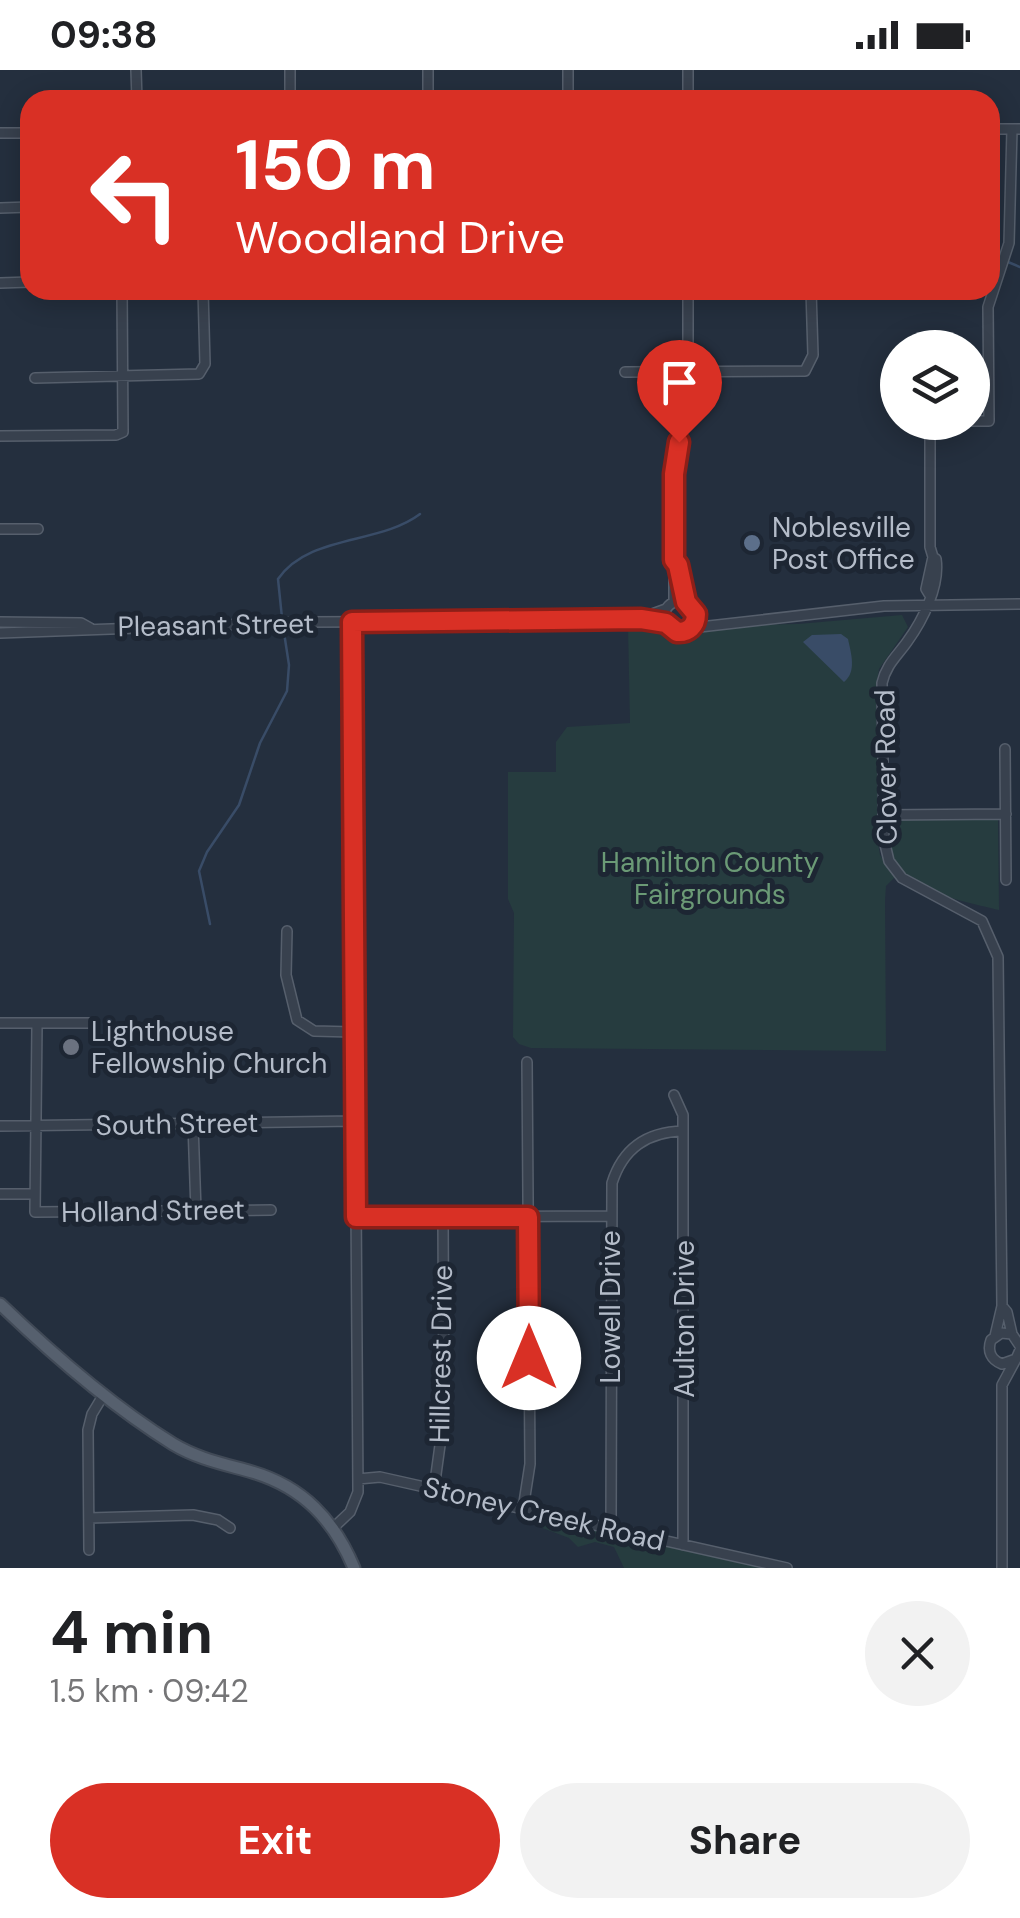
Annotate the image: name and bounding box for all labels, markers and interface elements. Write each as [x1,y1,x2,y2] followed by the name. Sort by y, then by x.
[50,10,158,60] text: 09:38
[235,120,436,211] text: 150 m
[70,130,200,260] icon: left
[235,208,565,267] text: Woodland Drive
[880,330,990,440] map controls
[880,330,990,440] button: layers
[637,340,722,443] pin
[652,355,707,410] icon: arrive
[772,509,915,578] place label: Noblesville Post Office
[741,532,763,554] marker: Noblesville Post Office
[117,605,315,645] street label: Pleasant Street
[866,689,906,845] street label: Clover Road
[601,844,819,913] park label: Hamilton County Fairgrounds
[91,1013,327,1082] place label: Lighthouse Fellowship Church
[60,1036,82,1058] marker: Lighthouse Fellowship Church
[95,1104,259,1144] street label: South Street
[61,1191,245,1231] street label: Holland Street
[592,1230,629,1384] street label: Lowell Drive
[666,1240,703,1398] street label: Aulton Drive
[421,1265,461,1443] street label: Hillcrest Drive
[477,1306,581,1410] position arrow
[420,1468,668,1560] street label: Stoney Creek Road
[50,1593,213,1672] text: 4 min
[865,1601,970,1706] button: close
[50,1670,249,1712] text: 1.5 km · 09:42
[50,1783,500,1898] button: Exit
[520,1783,970,1898] button: Share

